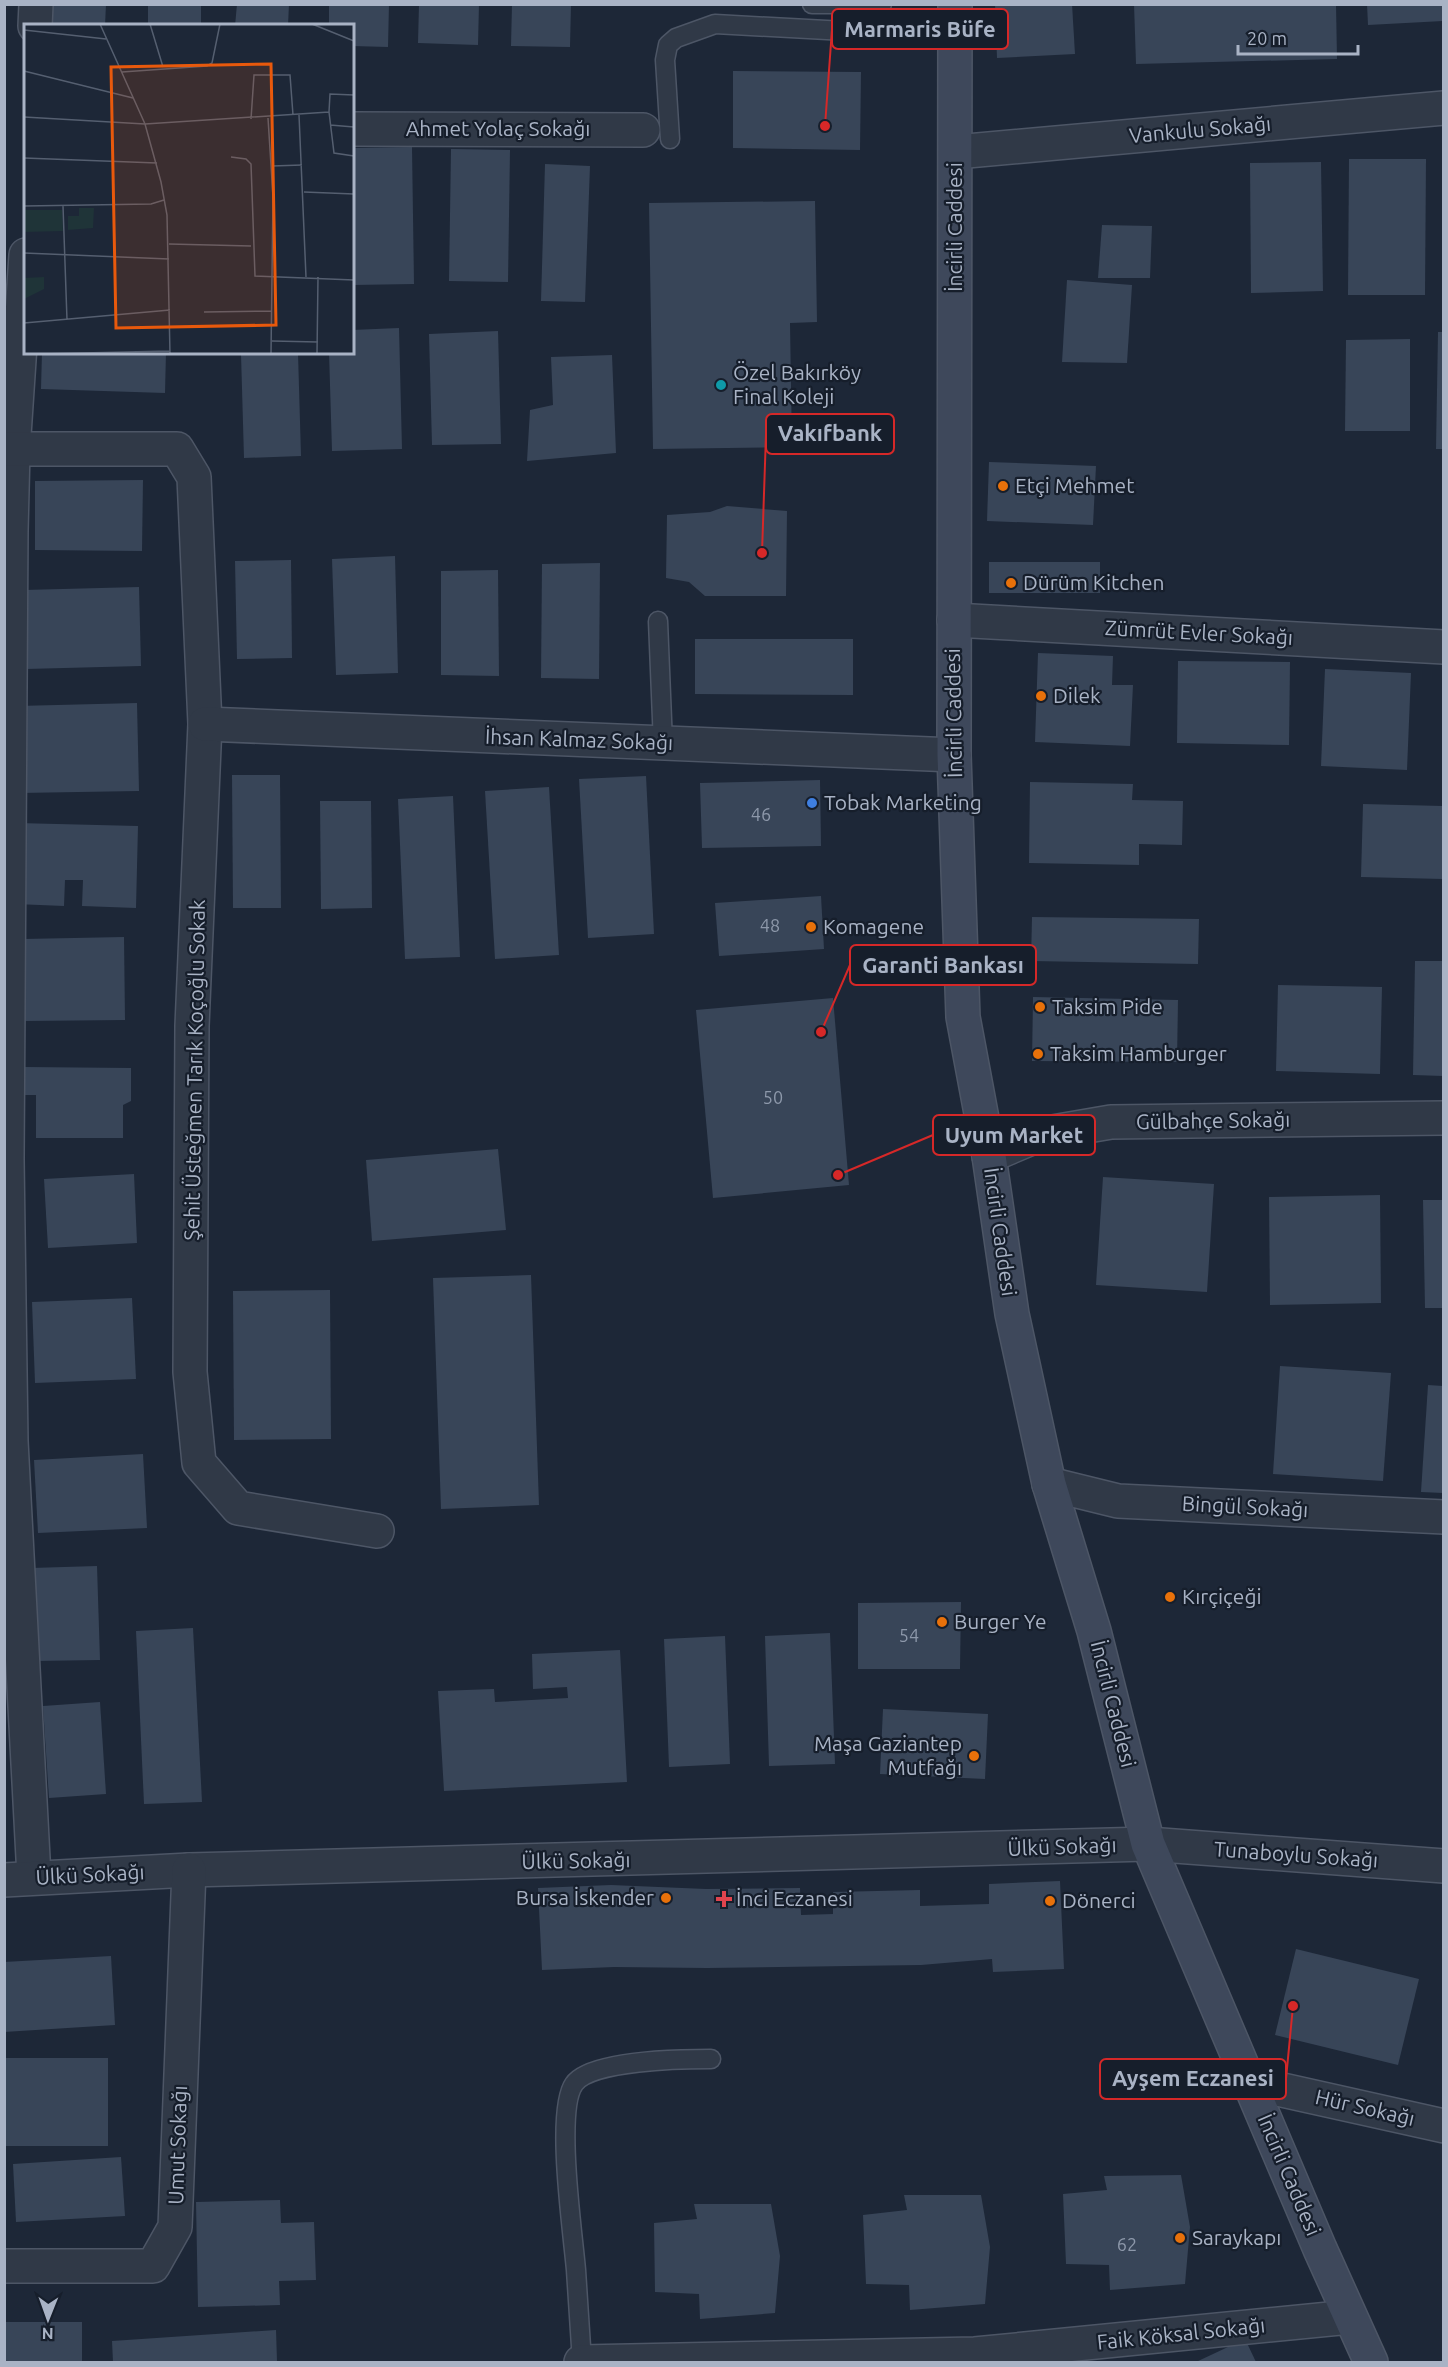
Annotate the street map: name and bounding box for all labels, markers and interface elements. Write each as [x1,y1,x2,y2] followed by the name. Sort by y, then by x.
[832,9,1008,49] callout: Marmaris Büfe
[844,16,996,41] text: Marmaris Büfe
[1238,18,1358,56] scale bar
[24,24,354,354] inset map
[1247,28,1287,48] text: 20 m
[1128,111,1272,147] street label: Vankulu Sokağı
[406,116,590,140] street label: Ahmet Yolaç Sokağı
[942,162,966,292] street label: İncirli Caddesi
[733,360,861,408] place label: Özel Bakırköy Final Koleji
[714,378,728,392] marker: Özel Bakırköy Final Koleji
[766,414,894,454] callout: Vakıfbank
[778,420,883,445] text: Vakıfbank
[1015,473,1134,497] place label: Etçi Mehmet
[996,479,1010,493] marker: Etçi Mehmet
[1023,570,1165,594] place label: Dürüm Kitchen
[1004,576,1018,590] marker: Dürüm Kitchen
[1104,615,1294,649] street label: Zümrüt Evler Sokağı
[940,648,966,778] street label: İncirli Caddesi
[1053,683,1101,707] place label: Dilek
[1034,689,1048,703] marker: Dilek
[484,724,674,754] street label: İhsan Kalmaz Sokağı
[824,790,982,814] place label: Tobak Marketing
[805,796,819,810] marker: Tobak Marketing
[751,804,771,824] house number: 46
[179,899,209,1241] street label: Şehit Üsteğmen Tarık Koçoğlu Sokak
[823,914,924,938] place label: Komagene
[760,915,780,935] house number: 48
[804,920,818,934] marker: Komagene
[850,945,1036,985] callout: Garanti Bankası
[862,952,1024,977] text: Garanti Bankası
[1052,994,1163,1018] place label: Taksim Pide
[1033,1000,1047,1014] marker: Taksim Pide
[1050,1041,1227,1065] place label: Taksim Hamburger
[1031,1047,1045,1061] marker: Taksim Hamburger
[763,1087,783,1107] house number: 50
[1136,1107,1290,1133] street label: Gülbahçe Sokağı
[933,1115,1095,1155] callout: Uyum Market
[945,1122,1083,1147] text: Uyum Market
[980,1166,1022,1298] street label: İncirli Caddesi
[1181,1491,1309,1521] street label: Bingül Sokağı
[1182,1584,1262,1608] place label: Kırçiçeği
[1163,1590,1177,1604] marker: Kırçiçeği
[954,1609,1047,1633] place label: Burger Ye
[935,1615,949,1629] marker: Burger Ye
[899,1625,919,1645] house number: 54
[1087,1638,1141,1770] street label: İncirli Caddesi
[814,1731,962,1779] place label: Maşa Gaziantep Mutfağı
[967,1749,981,1763] marker: Maşa Gaziantep Mutfağı
[1007,1832,1117,1860] street label: Ülkü Sokağı
[1213,1836,1379,1872] street label: Tunaboylu Sokağı
[521,1847,631,1873] street label: Ülkü Sokağı
[35,1859,145,1889] street label: Ülkü Sokağı
[516,1885,654,1909] place label: Bursa İskender
[736,1886,853,1910] place label: İnci Eczanesi
[1062,1888,1136,1912] place label: Dönerci
[659,1891,673,1905] marker: Bursa İskender
[717,1892,731,1906] marker: İnci Eczanesi
[1043,1894,1057,1908] marker: Dönerci
[1100,2059,1286,2099] callout: Ayşem Eczanesi
[1112,2065,1274,2091] text: Ayşem Eczanesi
[1313,2084,1417,2130] street label: Hür Sokağı
[163,2085,191,2205] street label: Umut Sokağı
[1254,2110,1326,2239] street label: İncirli Caddesi
[1192,2225,1281,2249] place label: Saraykapı
[1173,2231,1187,2245] marker: Saraykapı
[1117,2234,1137,2254] house number: 62
[18,2289,78,2349] north arrow
[1096,2312,1266,2354] street label: Faik Köksal Sokağı
[42,2325,54,2343] text: N

